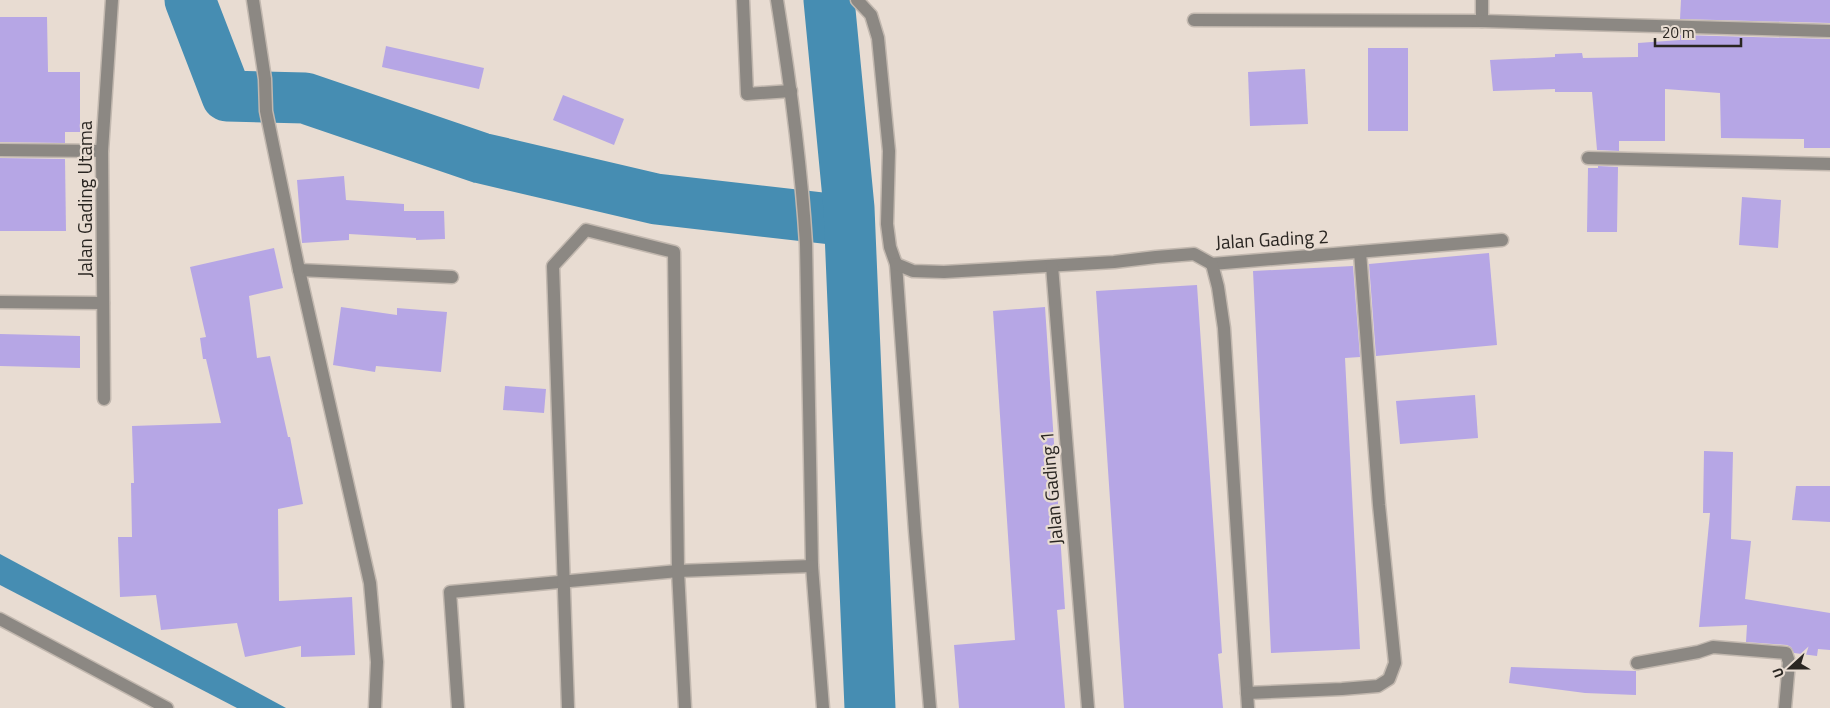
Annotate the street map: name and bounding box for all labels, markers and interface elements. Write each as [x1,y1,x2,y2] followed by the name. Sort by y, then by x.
[1655,15,1741,47] scale bar
[1662,21,1695,44] text: 20 m
[70,120,99,277] street label: Jalan Gading Utama
[1215,221,1329,256] street label: Jalan Gading 2
[1031,430,1070,546] street label: Jalan Gading 1
[1765,643,1815,693] north arrow
[1766,665,1789,681] text: U

